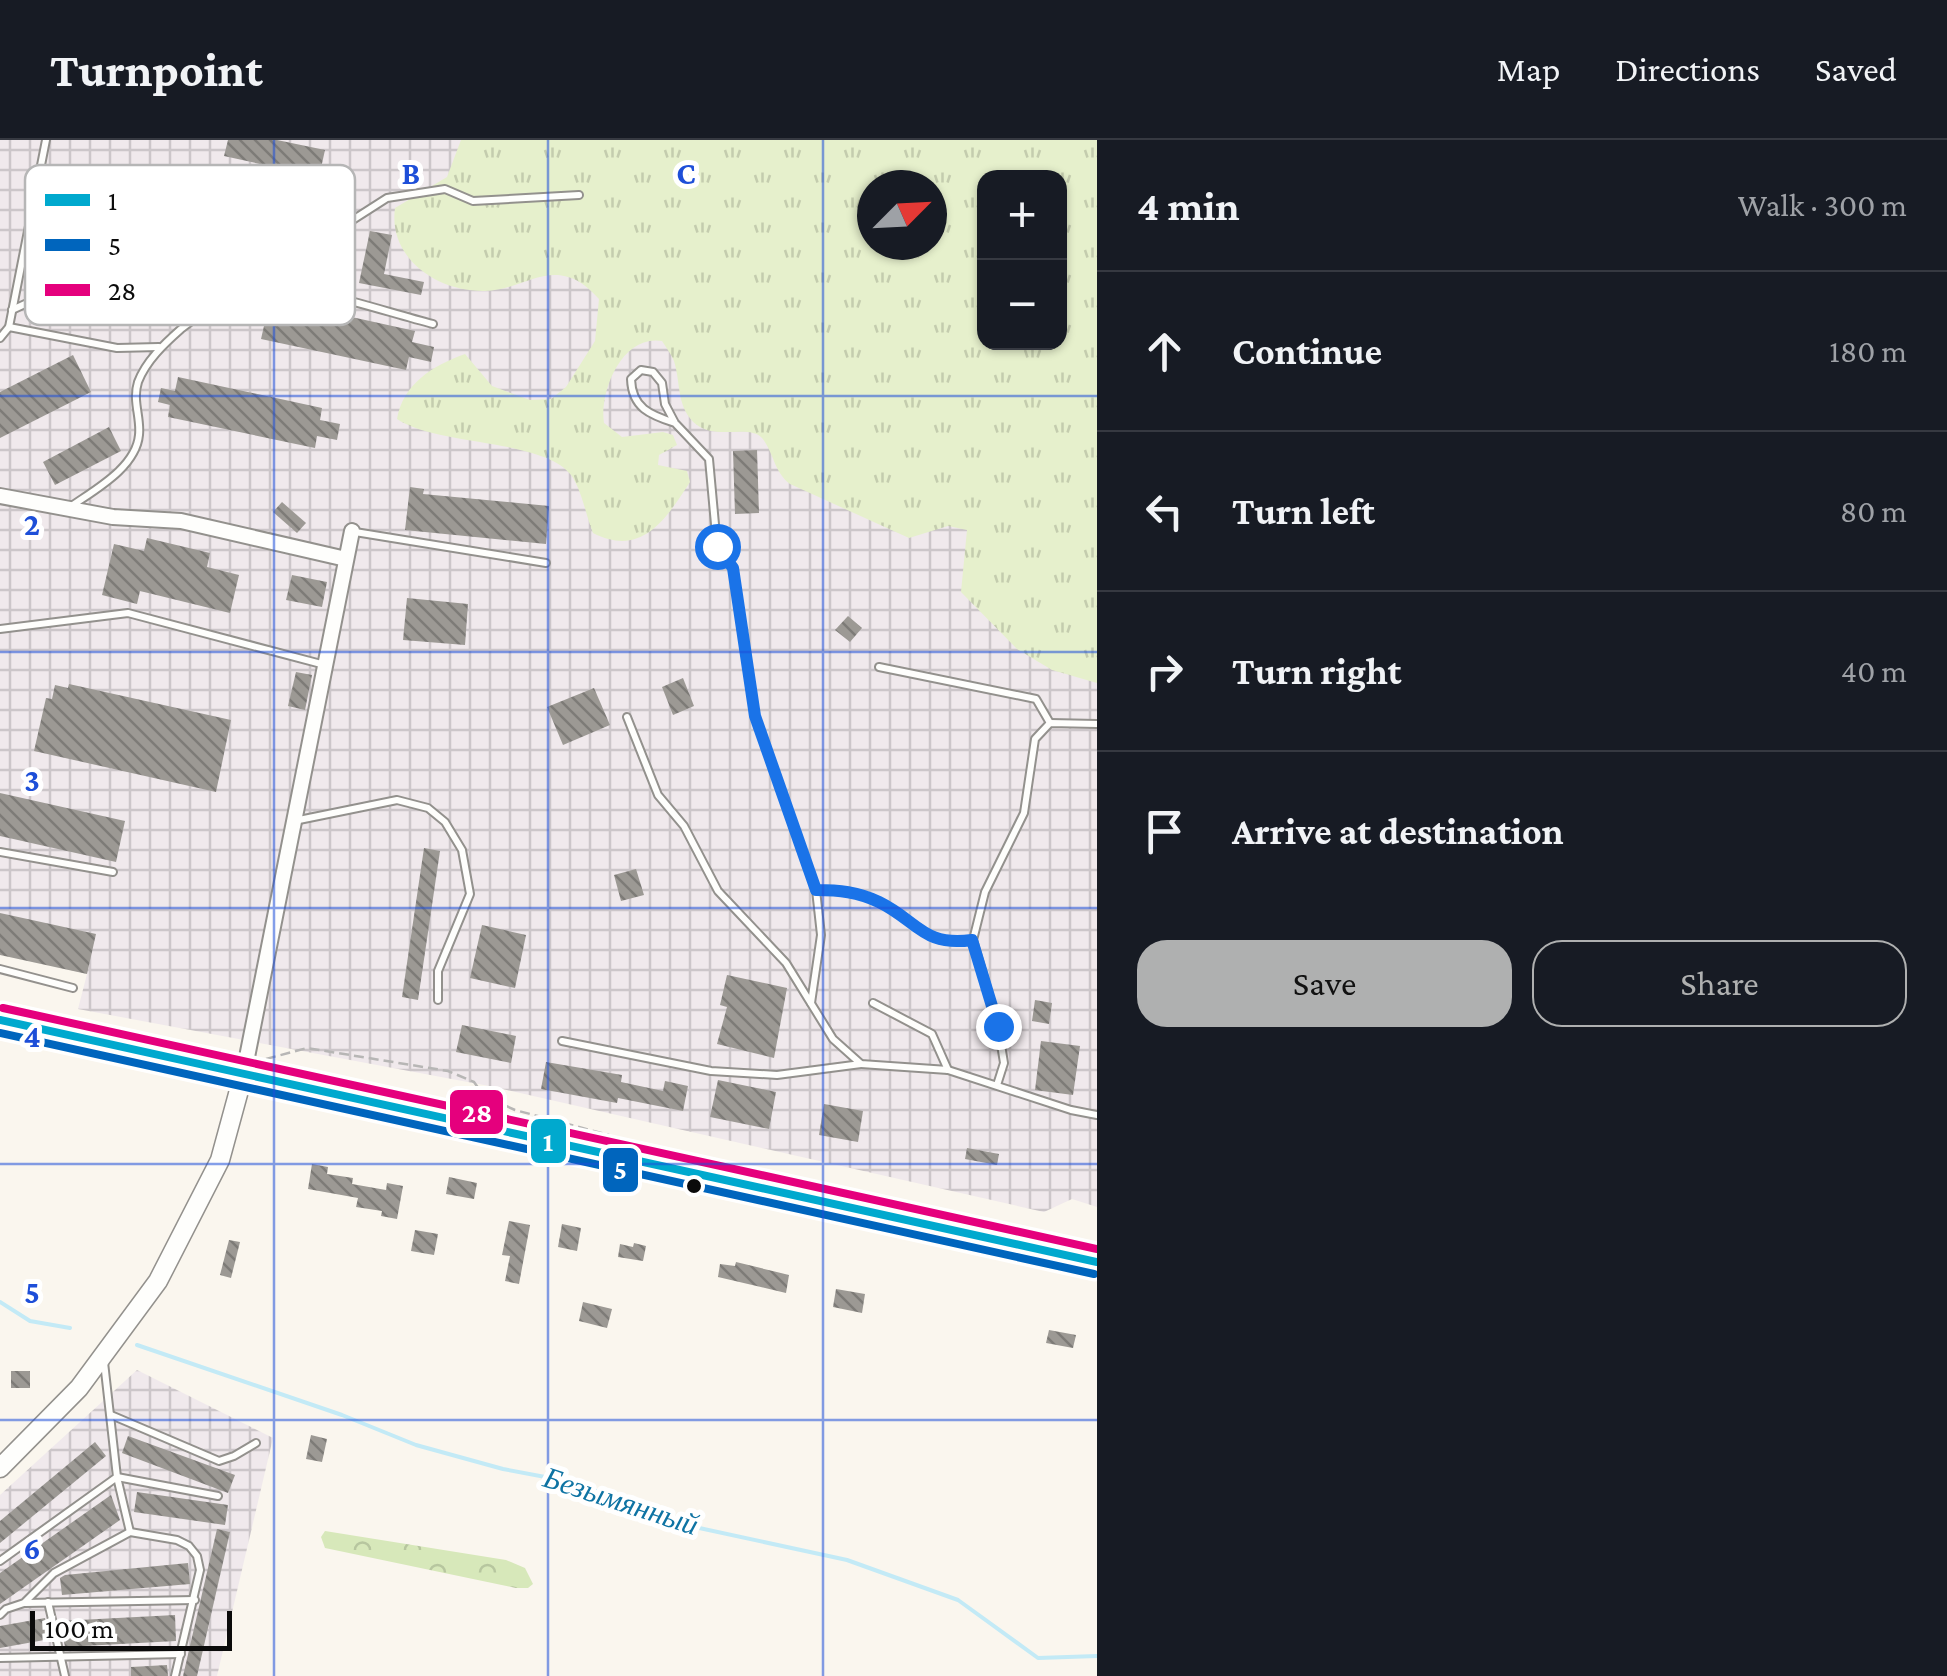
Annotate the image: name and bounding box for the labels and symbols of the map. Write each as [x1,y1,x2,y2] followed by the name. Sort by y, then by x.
[402,155,420,191] text: B
[676,155,696,191] text: C
[25,165,355,325] legend
[857,170,947,260] north arrow
[108,185,117,216] text: 1
[108,230,121,261] text: 5
[108,275,136,306] text: 28
[24,506,40,542] text: 2
[695,524,741,570] route start
[24,762,40,798] text: 3
[976,1004,1022,1050] route end
[23,1018,41,1054] text: 4
[448,1088,505,1136] line badge: 28
[462,1097,492,1128] text: 28
[529,1117,568,1165] line badge: 1
[543,1126,553,1157] text: 1
[601,1146,640,1194] line badge: 5
[613,1154,627,1185] text: 5
[684,1176,704,1196] unlabelled marker
[24,1274,40,1310] text: 5
[539,1460,703,1541] water label: Безымянный
[23,1530,41,1566] text: 6
[30,1606,232,1650] scale bar

